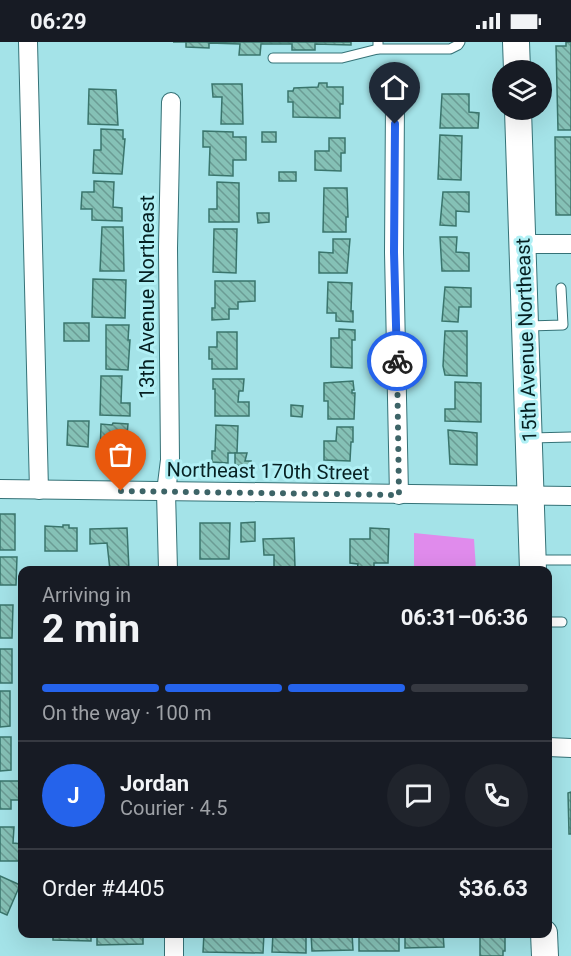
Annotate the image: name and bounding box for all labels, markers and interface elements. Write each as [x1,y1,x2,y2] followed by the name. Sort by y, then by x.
[30,9,87,34] text: 06:29
[492,60,552,120] map controls
[492,60,552,120] button: layers
[369,62,420,124] pin
[378,71,411,104] icon: home
[135,195,159,399] street label: 13th Avenue Northeast
[510,238,542,442] street label: 15th Avenue Northeast
[367,331,427,391] courier
[381,345,414,378] icon: bike
[95,429,146,491] pin
[104,438,137,471] icon: bag
[166,457,370,485] street label: Northeast 170th Street
[42,583,131,607] text: Arriving in
[401,605,528,630] text: 06:31–06:36
[42,606,140,652] text: 2 min
[42,701,211,725] text: On the way · 100 m
[387,764,450,827] button: chat
[465,764,528,827] button: phone
[120,771,189,796] text: Jordan
[67,783,80,808] text: J
[120,796,227,820] text: Courier · 4.5
[42,876,164,901] text: Order #4405
[459,876,528,901] text: $36.63

